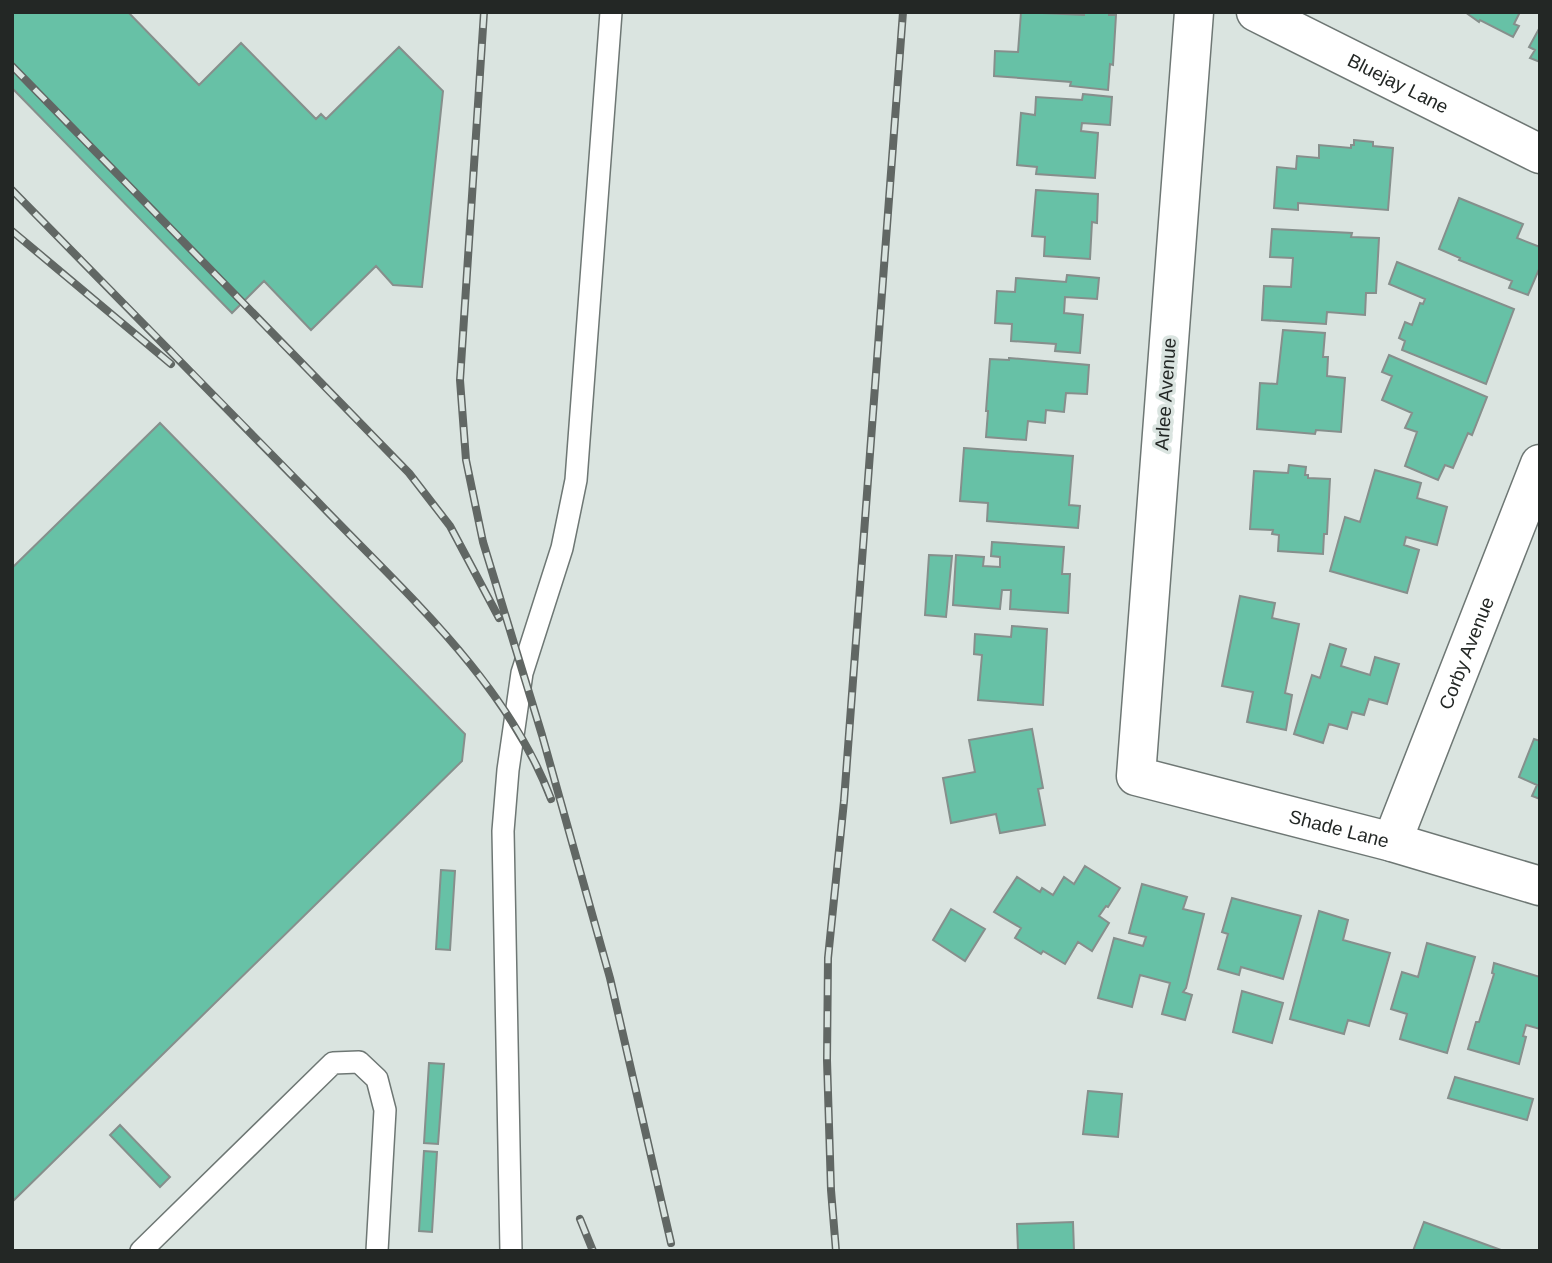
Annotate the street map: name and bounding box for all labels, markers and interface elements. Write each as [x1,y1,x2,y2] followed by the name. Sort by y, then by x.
[1344,50,1452,118] street label: Bluejay Lane
[1151,337,1180,451] street label: Arlee Avenue
[1435,594,1498,712] street label: Corby Avenue
[1287,806,1391,852] street label: Shade Lane

